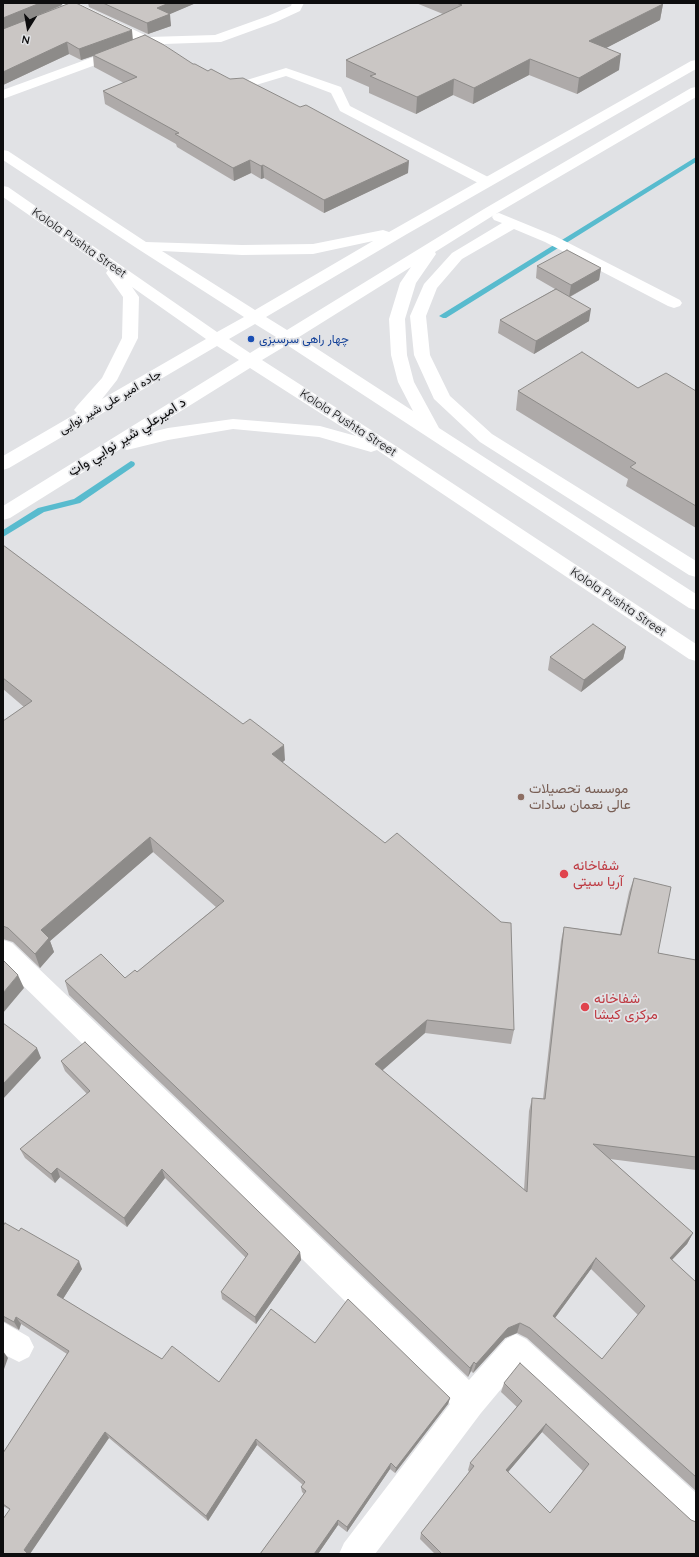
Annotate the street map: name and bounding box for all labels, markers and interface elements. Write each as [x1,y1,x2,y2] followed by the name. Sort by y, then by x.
[8,8,48,48] north arrow
[20,32,31,47] text: N
[29,205,129,281] street label: Kolola Pushta Street
[259,332,349,346] place label: چهار راهی سرسبزی
[246,334,256,344] marker: چهار راهی سرسبزی
[56,367,164,437] street label: جاده امیر علی شیر نوایی
[297,386,399,460] street label: Kolola Pushta Street
[65,394,189,480] street label: د امیرعلي شیر نوايي واټ
[568,565,668,639] street label: Kolola Pushta Street
[529,781,631,814] place label: موسسه تحصیلات عالی نعمان سادات
[516,792,526,802] marker: موسسه تحصیلات عالی نعمان سادات
[573,858,623,890] place label: شفاخانه آریا سیتی
[558,868,570,880] marker: شفاخانه آریا سیتی
[594,991,658,1024] place label: شفاخانه مرکزی کیشا
[579,1001,591,1013] marker: شفاخانه مرکزی کیشا

